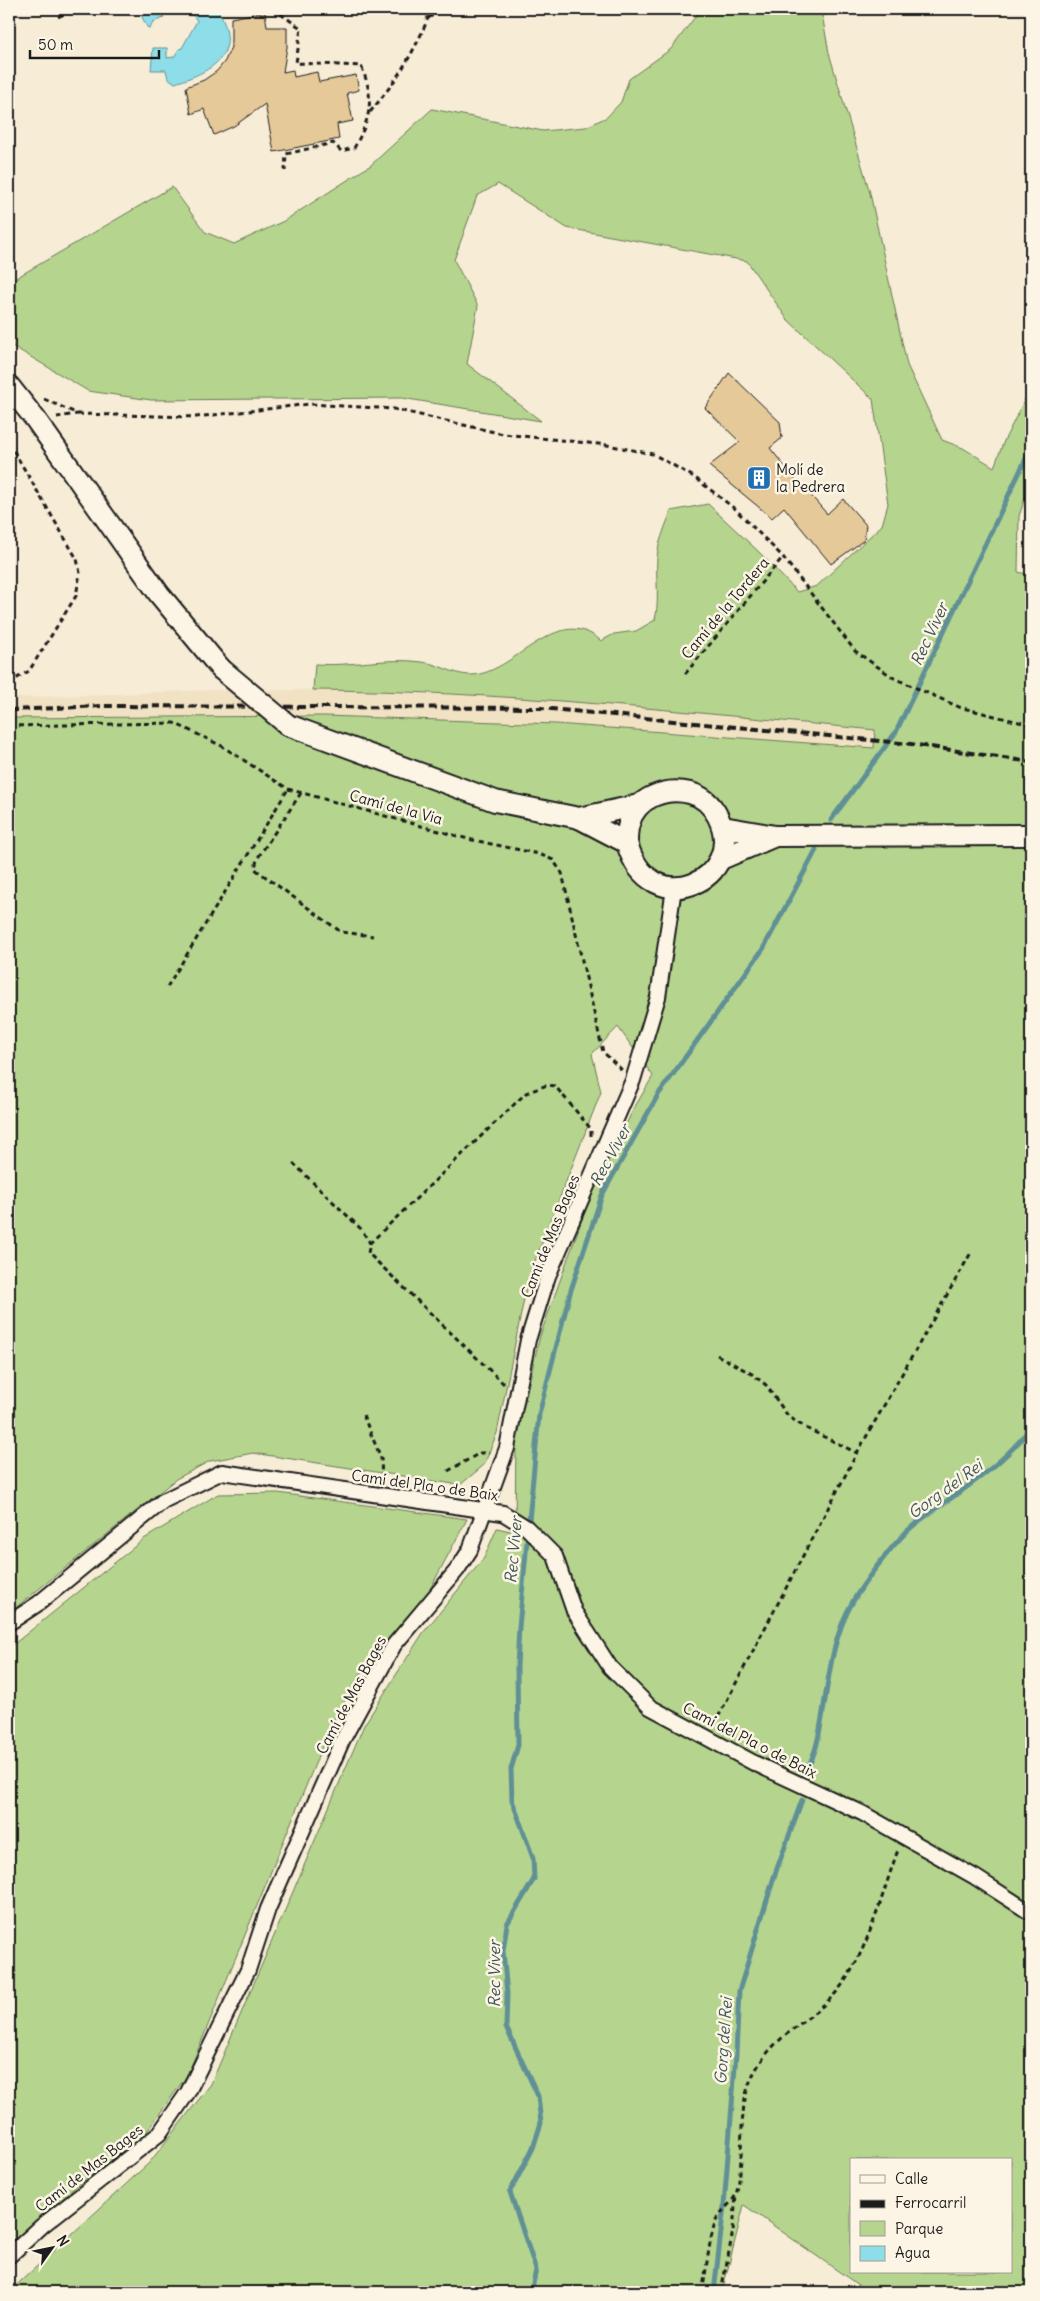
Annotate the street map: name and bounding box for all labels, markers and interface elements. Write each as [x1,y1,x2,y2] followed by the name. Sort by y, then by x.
[30,28,159,60] scale bar
[38,35,73,54] text: 50 m
[776,460,846,496] place label: Molí de la Pedrera
[746,465,772,491] building icon: Molí de la Pedrera
[677,553,773,663] street label: Camí de la Tordera
[906,597,953,669] water label: Rec Viver
[347,785,445,829] street label: Camí de la Via
[585,1119,636,1189] water label: Rec Viver
[517,1171,583,1300] street label: Camí de Mas Bages
[904,1454,988,1523] water label: Gorg del Rei
[350,1465,500,1505] street label: Camí del Pla o de Baix
[500,1513,526,1584] water label: Rec Viver
[312,1632,390,1757] street label: Camí de Mas Bages
[680,1698,821,1782] street label: Camí del Pla o de Baix
[484,1938,504,2007] water label: Rec Viver
[710,1994,736,2085] water label: Gorg del Rei
[31,2120,147,2216] street label: Camí de Mas Bages
[850,2158,1012,2274] legend
[895,2169,928,2188] text: Calle
[895,2193,966,2212] text: Ferrocarril
[895,2219,943,2238] text: Parque
[28,2224,78,2274] north arrow
[53,2232,73,2250] text: N
[895,2243,931,2262] text: Agua

